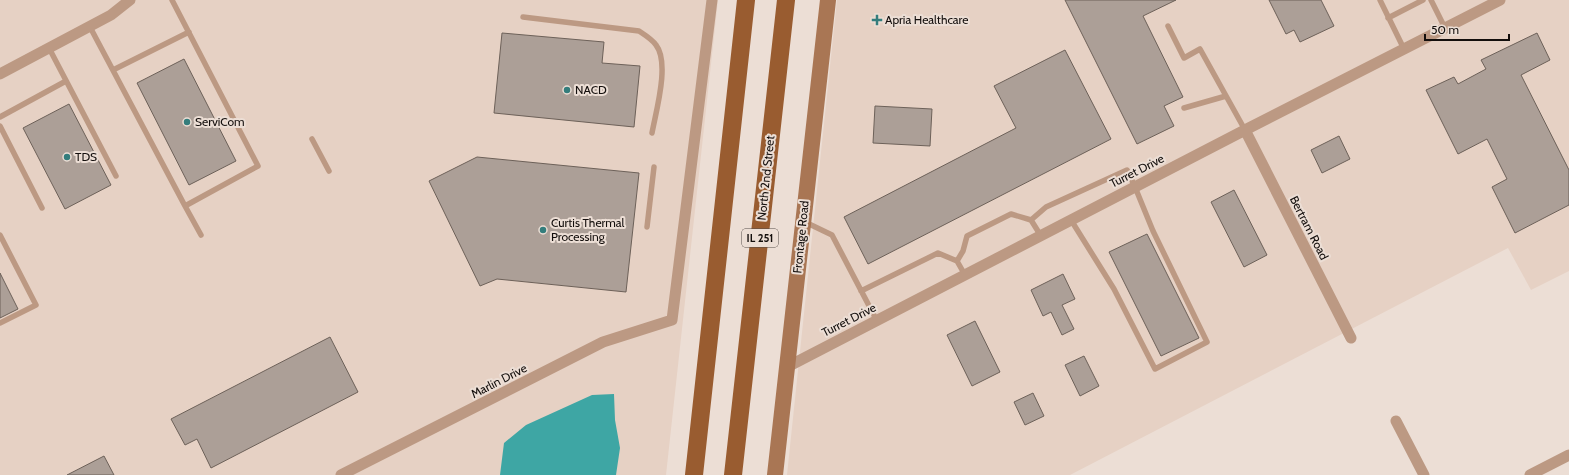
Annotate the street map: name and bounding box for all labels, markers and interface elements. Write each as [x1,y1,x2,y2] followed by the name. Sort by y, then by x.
[885,12,968,27] place label: Apria Healthcare
[872,15,882,25] marker: Apria Healthcare
[1425,16,1509,42] scale bar
[1431,22,1459,37] text: 50 m
[575,82,607,97] place label: NACD
[562,85,572,95] marker: NACD
[195,114,245,129] place label: ServiCom
[182,117,192,127] marker: ServiCom
[754,135,777,221] street label: North 2nd Street
[75,149,97,164] place label: TDS
[1107,151,1166,191] street label: Turret Drive
[62,152,72,162] marker: TDS
[1287,193,1332,262] street label: Bertram Road
[789,200,812,274] street label: Frontage Road
[551,215,625,244] place label: Curtis Thermal Processing
[538,225,548,235] marker: Curtis Thermal Processing
[742,229,778,247] road number: IL 251
[819,300,878,340] street label: Turret Drive
[468,360,529,401] street label: Marlin Drive

